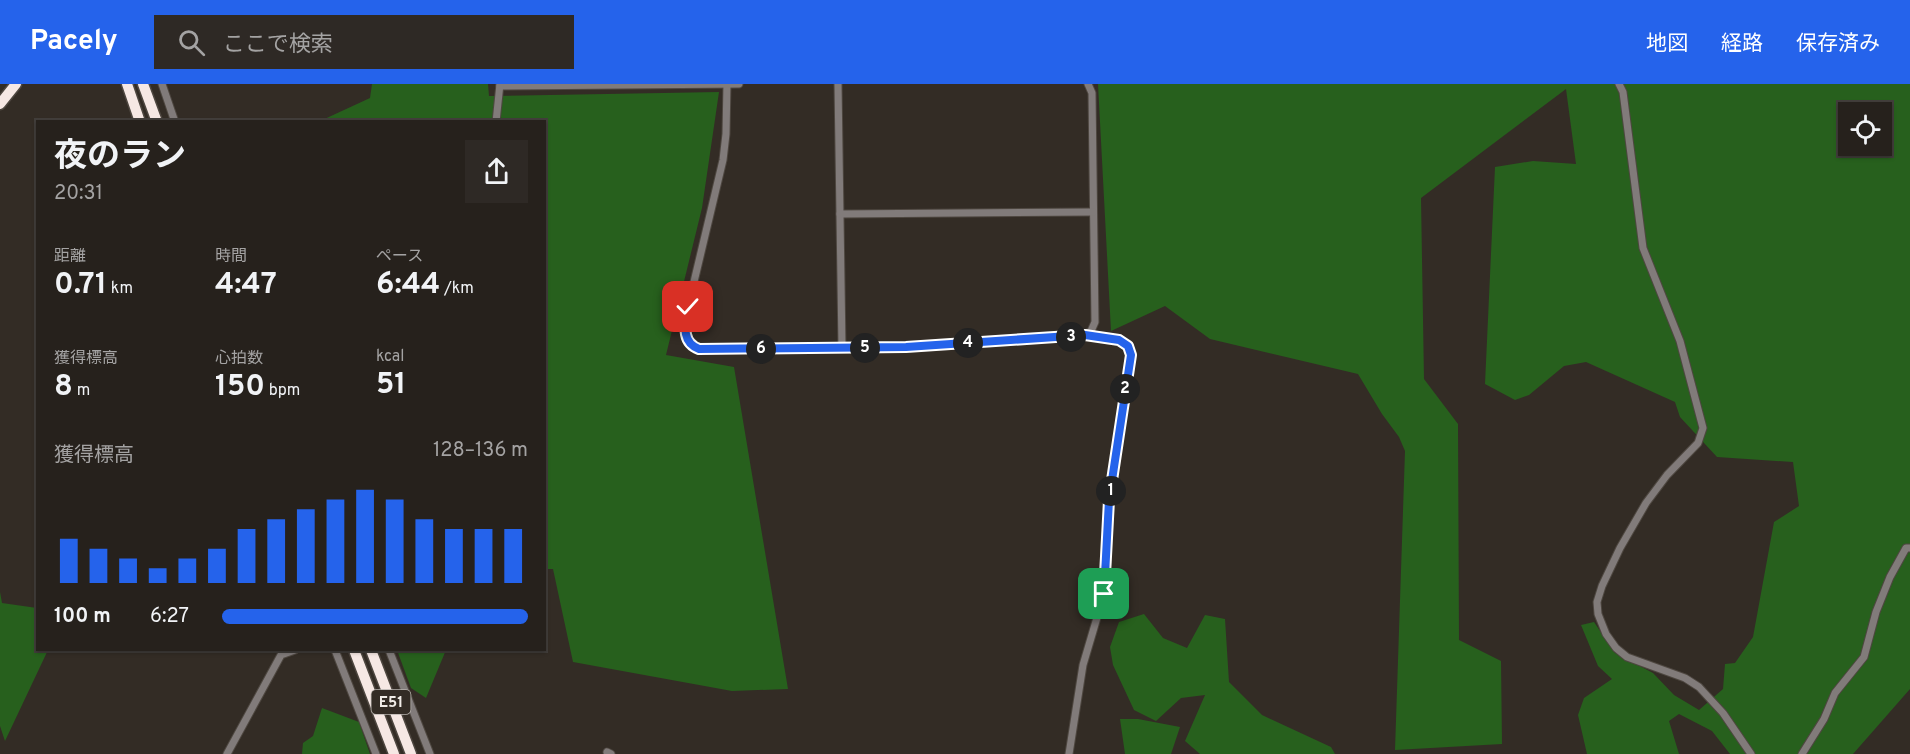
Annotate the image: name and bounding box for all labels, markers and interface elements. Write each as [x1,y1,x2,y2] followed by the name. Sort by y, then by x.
[154,15,574,69] search box
[30,24,118,60] text: Pacely
[175,26,208,59] icon: search
[1646,31,1688,58] text: 地図
[1721,31,1763,58] text: 経路
[1796,31,1880,58] text: 保存済み
[223,32,333,59] text: ここで検索
[1838,102,1892,156] map controls
[1838,102,1892,156] button: locate
[54,137,186,179] text: 夜のラン
[465,140,528,203] button: share
[54,181,103,207] text: 20:31
[54,247,86,267] text: 距離
[215,247,247,267] text: 時間
[376,247,423,267] text: ペース
[54,267,107,304] text: 0.71
[215,267,277,304] text: 4:47
[376,267,440,304] text: 6:44
[107,279,133,299] text: km
[440,279,474,299] text: /km
[662,281,713,332] pin
[671,290,704,323] icon: check
[1056,322,1086,352] pin: 3
[1066,327,1076,347] text: 3
[953,328,983,358] pin: 4
[850,333,880,363] pin: 5
[963,333,973,353] text: 4
[746,334,776,364] pin: 6
[860,338,870,358] text: 5
[756,339,766,359] text: 6
[376,347,404,367] text: kcal
[54,349,118,369] text: 獲得標高
[215,349,263,369] text: 心拍数
[376,367,406,404] text: 51
[54,369,73,406] text: 8
[215,369,265,406] text: 150
[1110,374,1140,404] pin: 2
[1120,379,1130,399] text: 2
[73,381,90,401] text: m
[265,381,300,401] text: bpm
[433,438,528,464] text: 128–136 m
[54,443,134,469] text: 獲得標高
[1096,476,1126,506] pin: 1
[1108,481,1114,501] text: 1
[1078,568,1129,619] pin
[1087,577,1120,610] icon: arrive
[54,604,111,630] text: 100 m
[150,604,189,630] text: 6:27
[372,690,410,714] road number: E51

